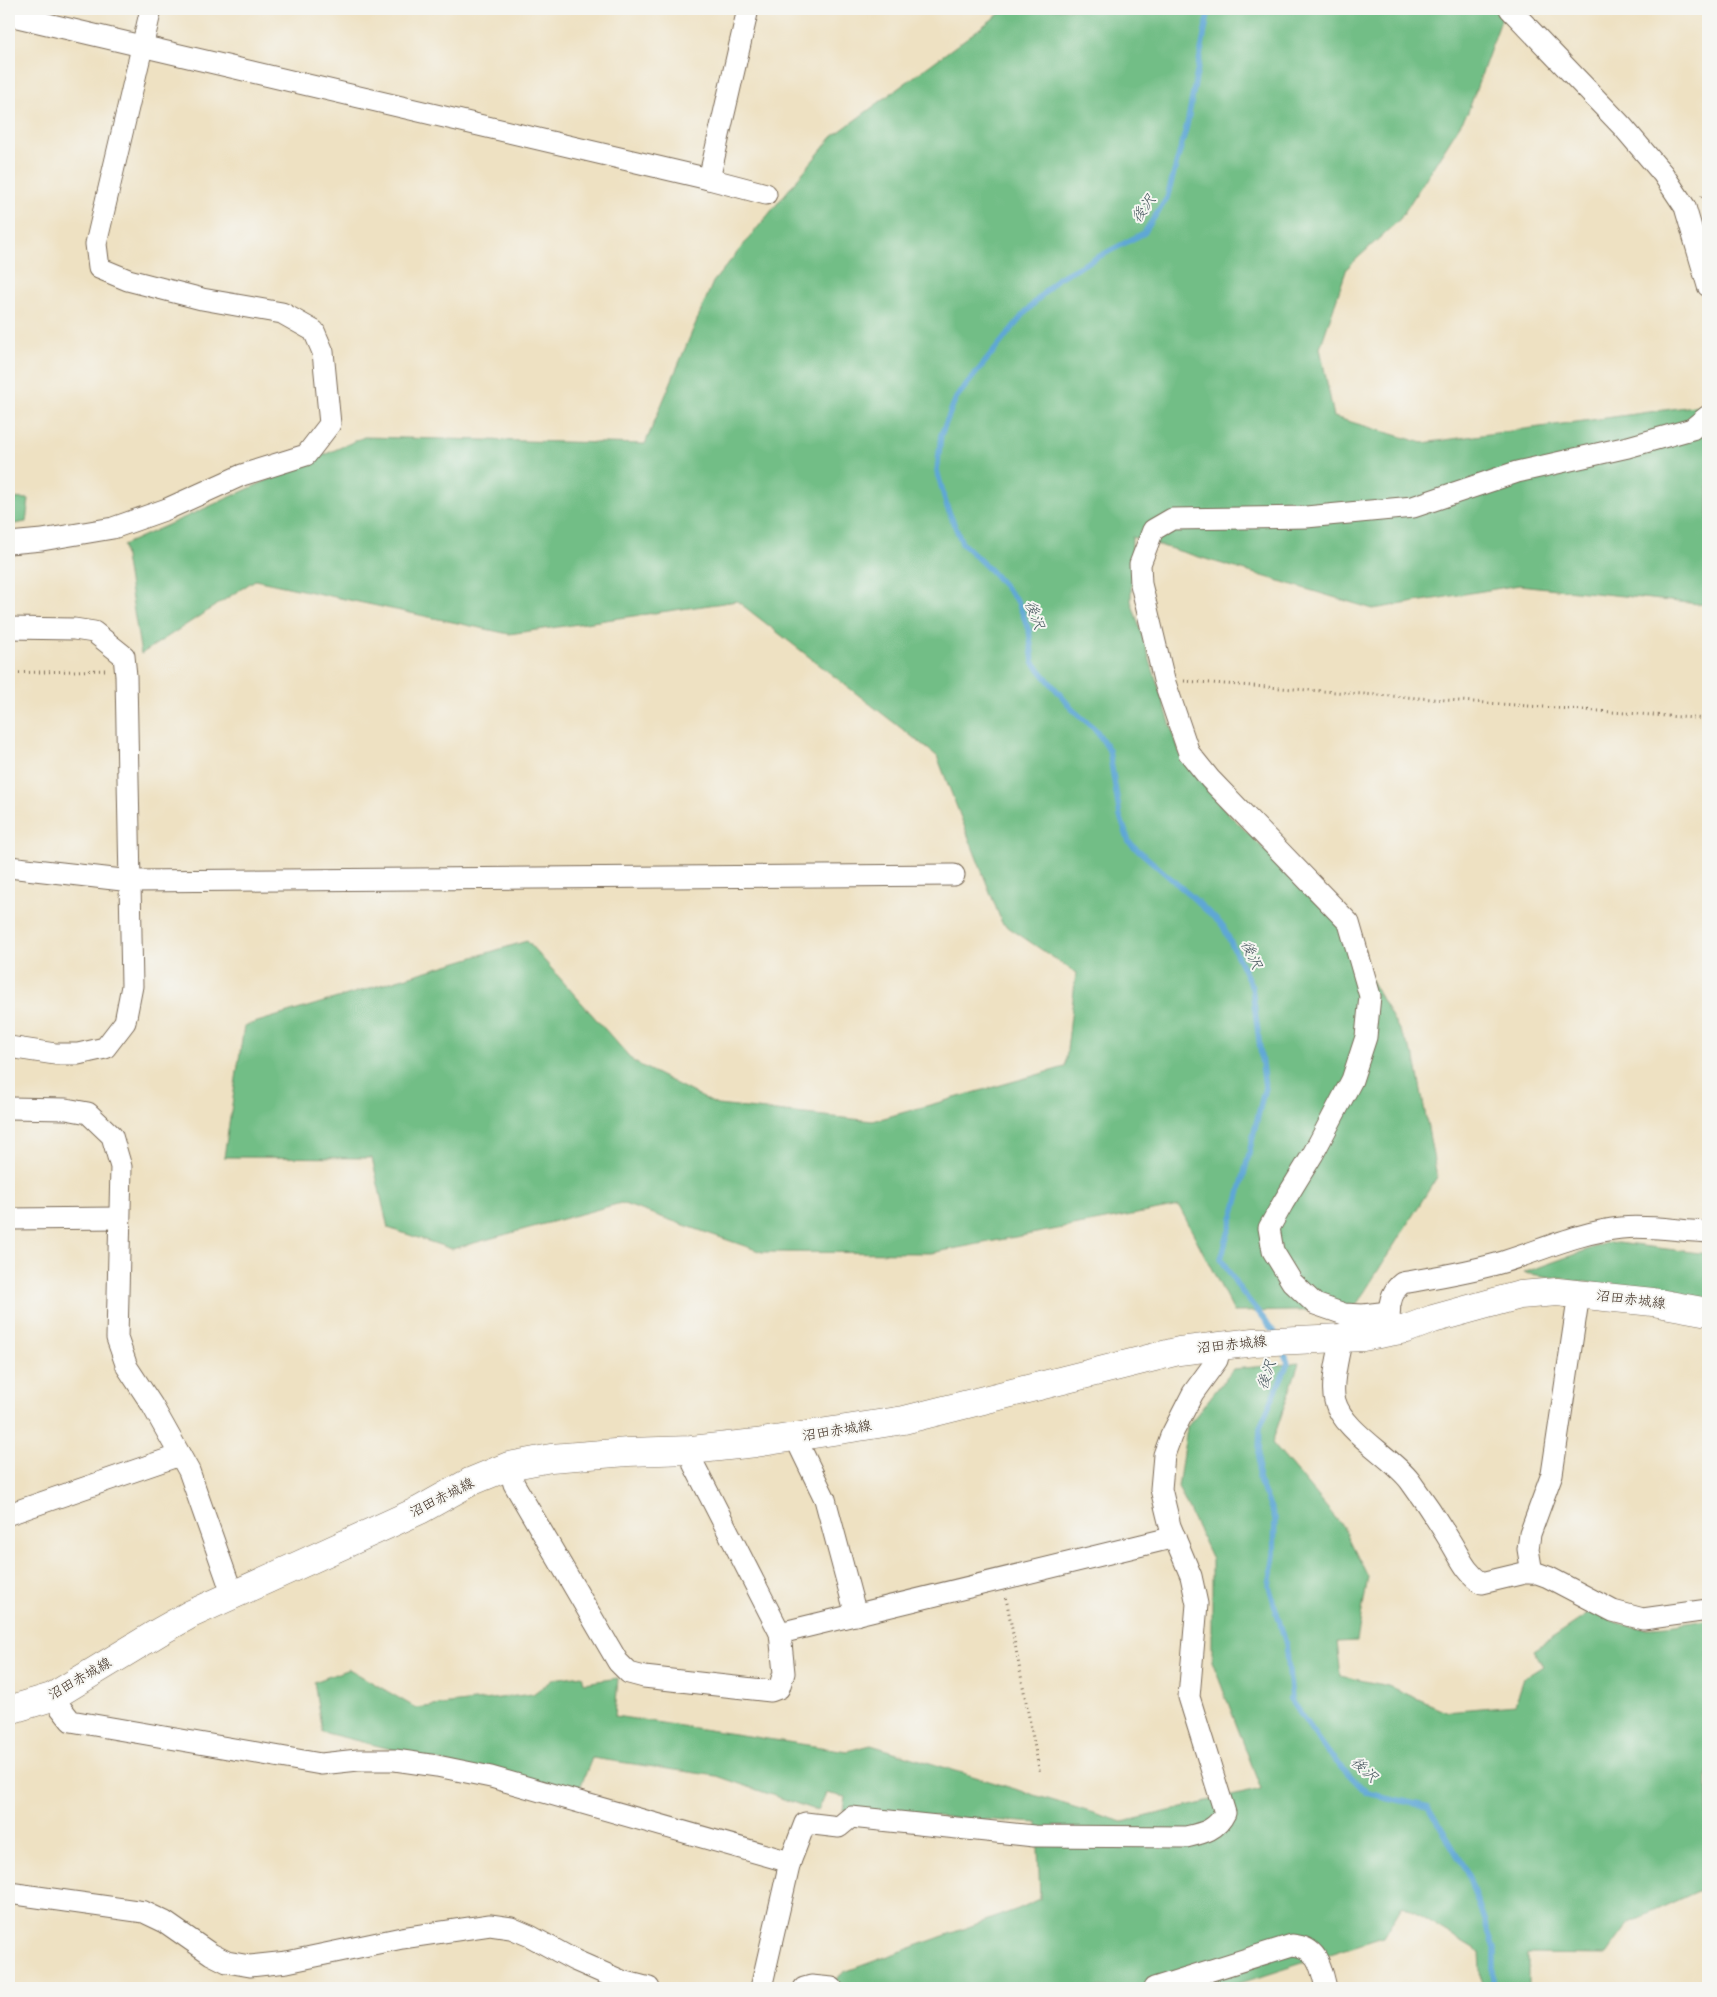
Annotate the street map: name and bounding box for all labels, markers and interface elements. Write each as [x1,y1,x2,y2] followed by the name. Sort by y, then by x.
[1125,189,1163,228] water label: 後沢
[1017,597,1051,634] water label: 後沢
[1234,936,1269,975] water label: 後沢
[1595,1285,1667,1315] street label: 沼田赤城線
[1196,1330,1268,1360] street label: 沼田赤城線
[1251,1356,1284,1393] water label: 後沢
[801,1415,873,1447] street label: 沼田赤城線
[406,1472,478,1524] street label: 沼田赤城線
[44,1652,116,1706] street label: 沼田赤城線
[1345,1751,1384,1790] water label: 後沢

